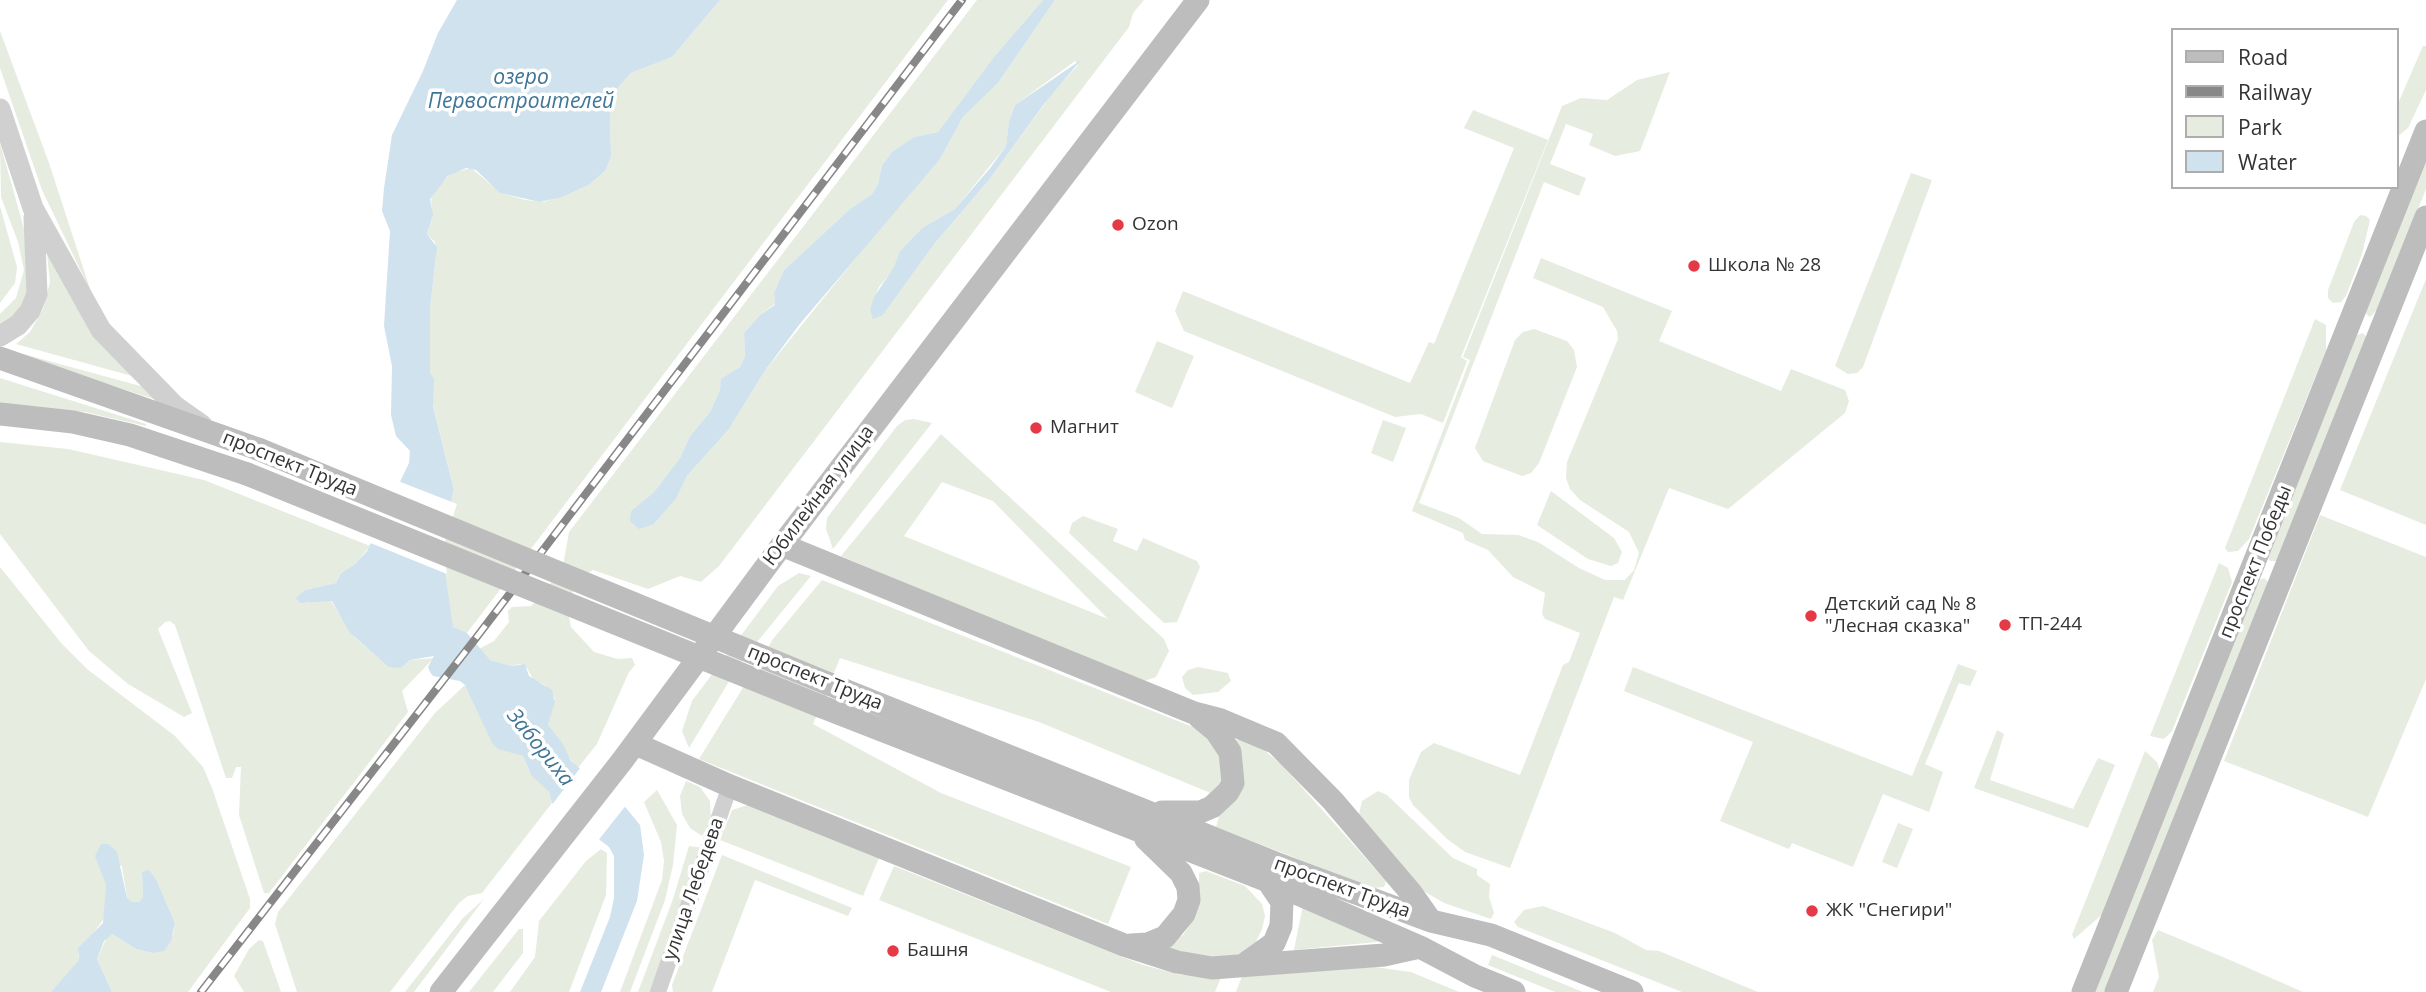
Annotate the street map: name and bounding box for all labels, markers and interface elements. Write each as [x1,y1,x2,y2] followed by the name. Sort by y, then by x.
[2170,28,2398,189] legend
[2238,43,2288,71] text: Road
[428,65,614,115] water label: озеро Первостроителей
[2238,78,2312,106] text: Railway
[2238,113,2282,141] text: Park
[2238,148,2297,176] text: Water
[1132,214,1179,236] place label: Ozon
[1110,217,1126,233] marker: Ozon
[1708,255,1821,277] place label: Школа № 28
[1686,258,1702,274] marker: Школа № 28
[1050,417,1119,439] place label: Магнит
[1028,420,1044,436] marker: Магнит
[759,421,879,571] street label: Юбилейная улица
[219,427,361,501] street label: проспект Труда
[2215,482,2297,642] street label: проспект Победы
[1825,594,1976,638] place label: Детский сад № 8 "Лесная сказка"
[1803,608,1819,624] marker: Детский сад № 8 "Лесная сказка"
[2019,614,2082,636] place label: ТП-244
[1997,617,2013,633] marker: ТП-244
[744,641,886,715] street label: проспект Труда
[501,704,579,792] water label: Забориха
[659,815,729,963] street label: улица Лебедева
[1271,853,1413,923] street label: проспект Труда
[1826,900,1952,922] place label: ЖК "Снегири"
[1804,903,1820,919] marker: ЖК "Снегири"
[907,940,969,962] place label: Башня
[885,943,901,959] marker: Башня

